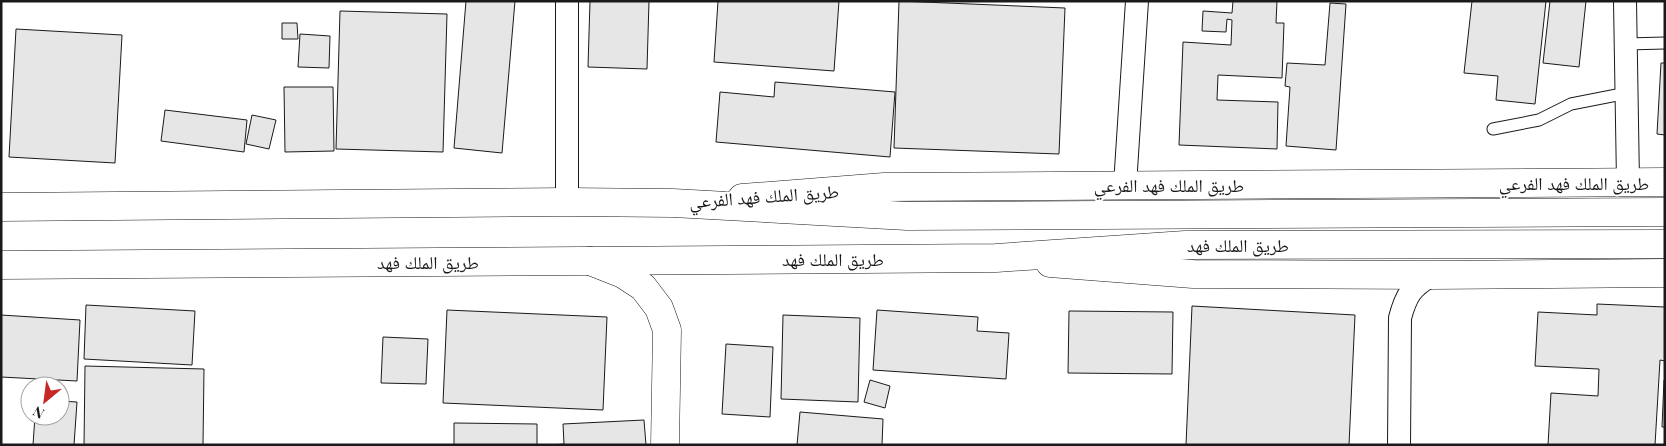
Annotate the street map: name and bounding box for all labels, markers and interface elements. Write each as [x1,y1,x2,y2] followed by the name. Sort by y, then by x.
[1499,171,1649,199] street label: طريق الملك فهد الفرعي
[1094,173,1244,201] street label: طريق الملك فهد الفرعي
[688,179,840,217] street label: طريق الملك فهد الفرعي
[1187,233,1289,257] street label: طريق الملك فهد
[782,247,884,271] street label: طريق الملك فهد
[377,250,479,274] street label: طريق الملك فهد
[20,376,70,426] north arrow
[29,402,47,424] text: N

